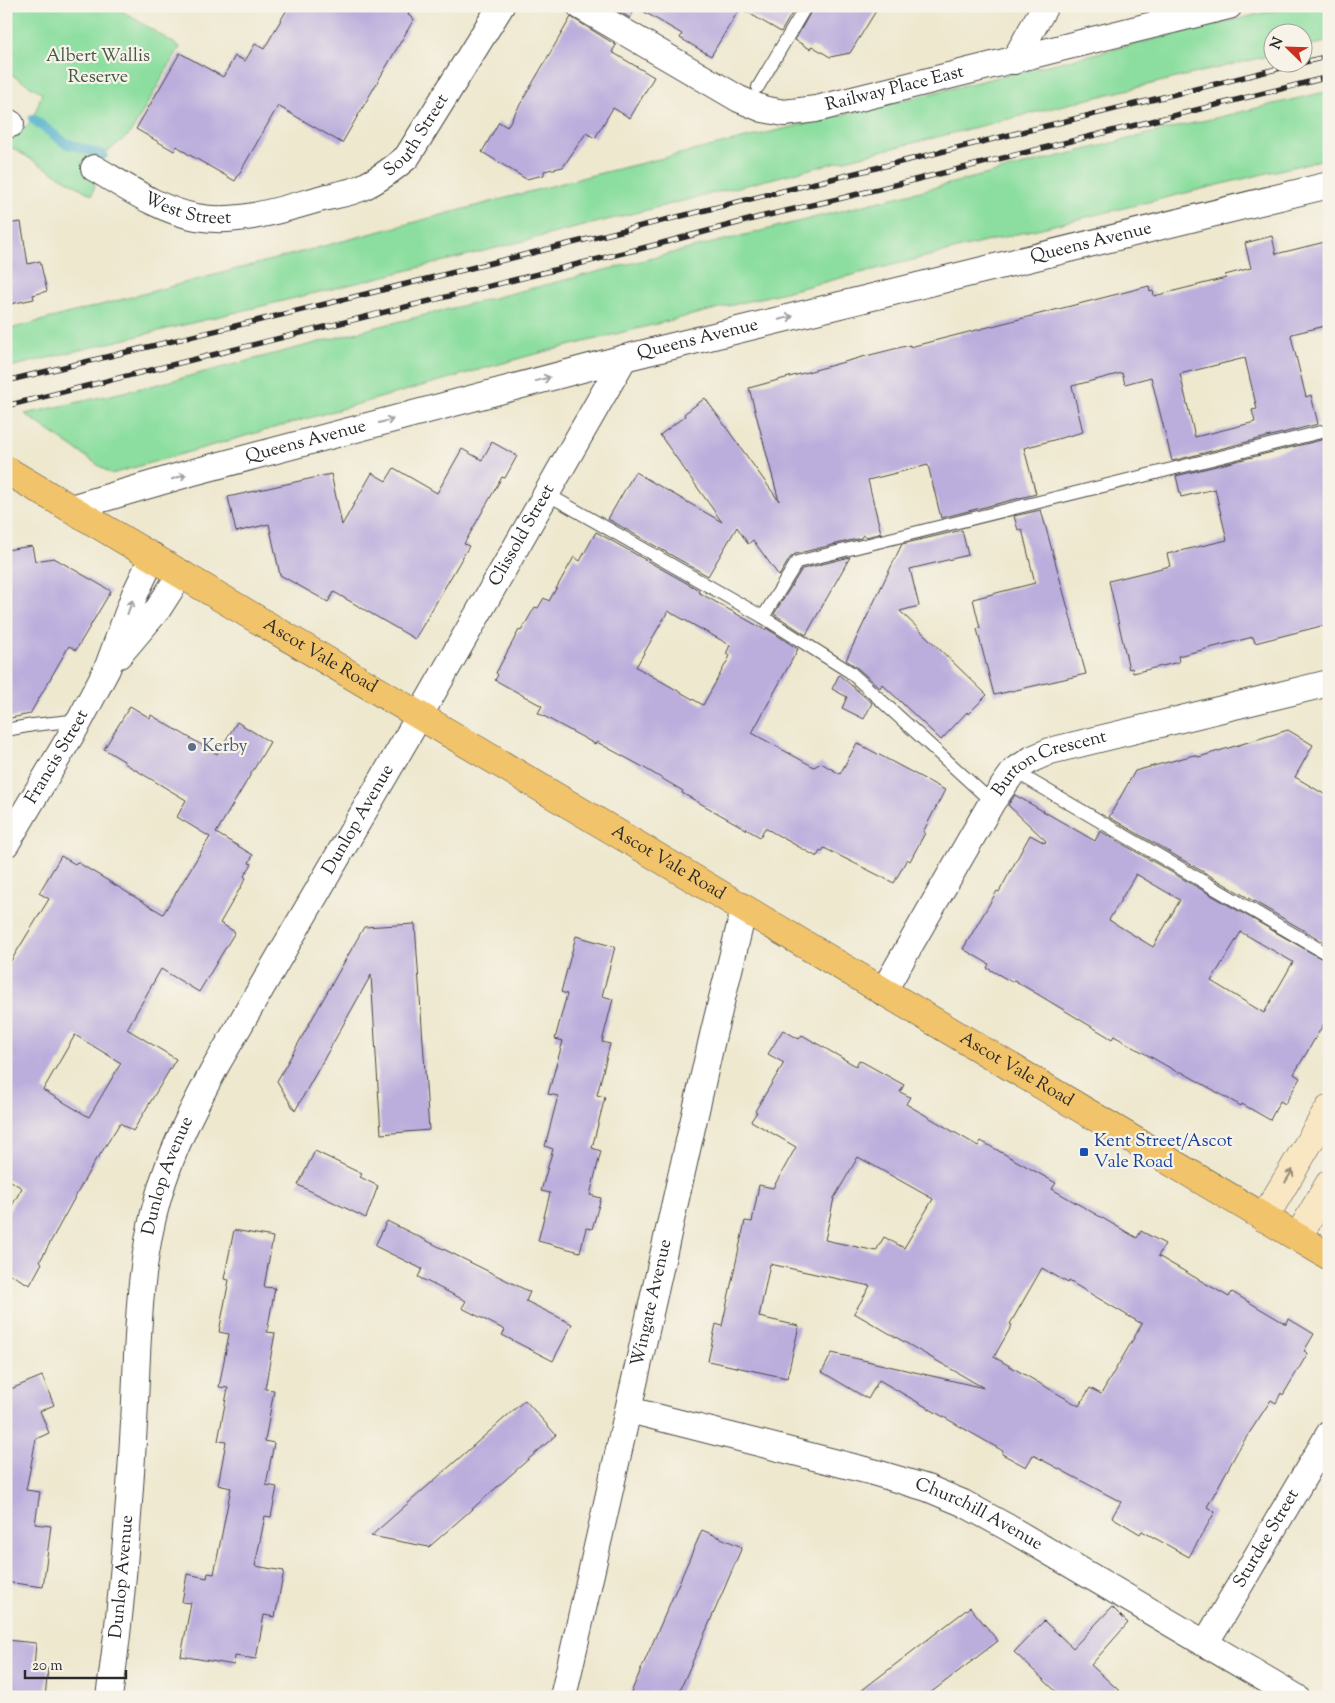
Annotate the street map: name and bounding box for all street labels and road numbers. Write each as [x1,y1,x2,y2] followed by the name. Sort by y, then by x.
[823,60,967,119] street label: Railway Place East
[379,89,456,184] street label: South Street
[139,186,232,232] street label: West Street
[1028,216,1154,271] street label: Queens Avenue
[634,312,761,367] street label: Queens Avenue
[243,414,369,471] street label: Queens Avenue
[483,480,562,592] street label: Clissold Street
[258,612,382,701] street label: Ascot Vale Road
[19,705,96,809] street label: Francis Street
[986,725,1109,802] street label: Burton Crescent
[317,760,401,880] street label: Dunlop Avenue
[606,819,730,907] street label: Ascot Vale Road
[954,1026,1078,1114] street label: Ascot Vale Road
[136,1112,201,1238] street label: Dunlop Avenue
[625,1237,679,1369] street label: Wingate Avenue
[912,1472,1047,1558] street label: Churchill Avenue
[1228,1484,1306,1593] street label: Sturdee Street
[104,1514,141,1640] street label: Dunlop Avenue

